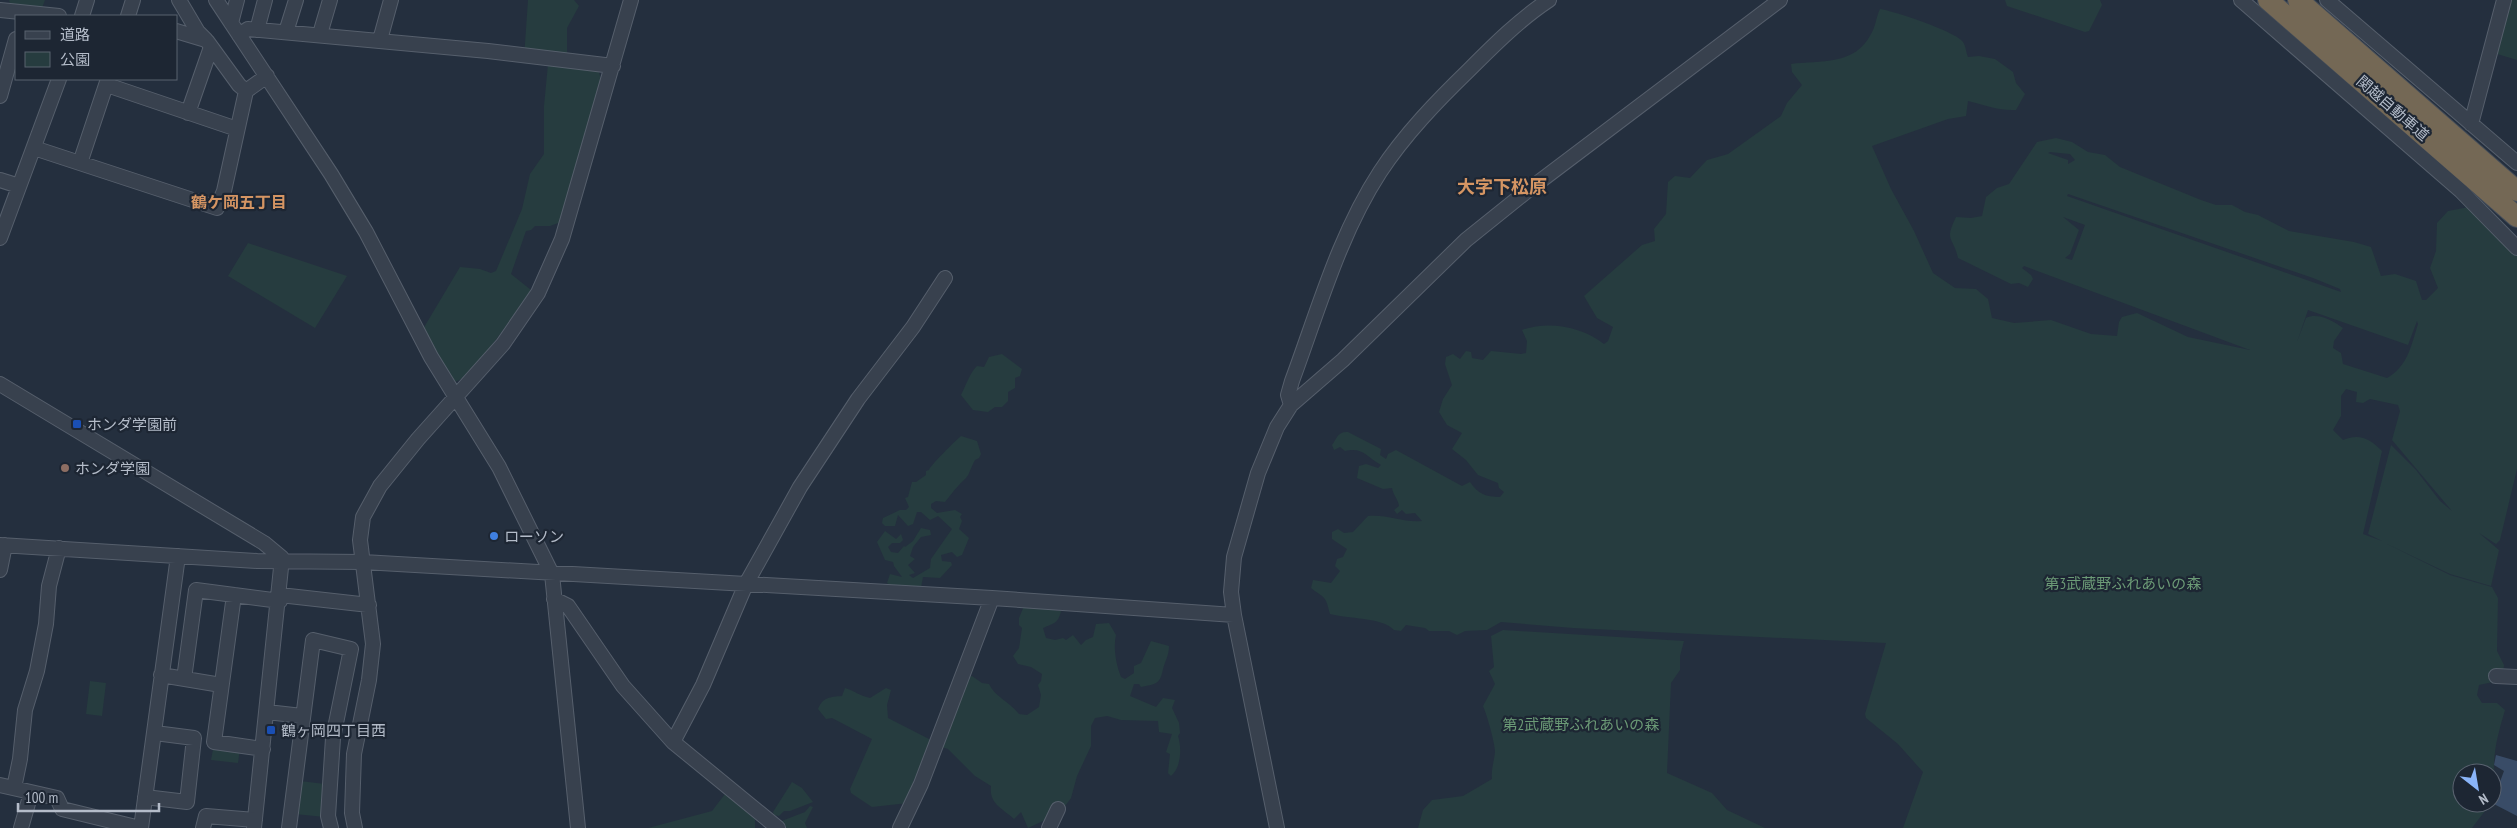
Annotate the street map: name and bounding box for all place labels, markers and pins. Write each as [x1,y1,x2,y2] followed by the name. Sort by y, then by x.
[87,415,177,434] place label: ホンダ学園前
[71,418,83,430] marker: ホンダ学園前
[75,459,150,478] place label: ホンダ学園
[59,462,71,474] marker: ホンダ学園
[504,527,564,546] place label: ローソン
[488,530,500,542] marker: ローソン
[281,721,386,740] place label: 鶴ヶ岡四丁目西
[265,724,277,736] marker: 鶴ヶ岡四丁目西

